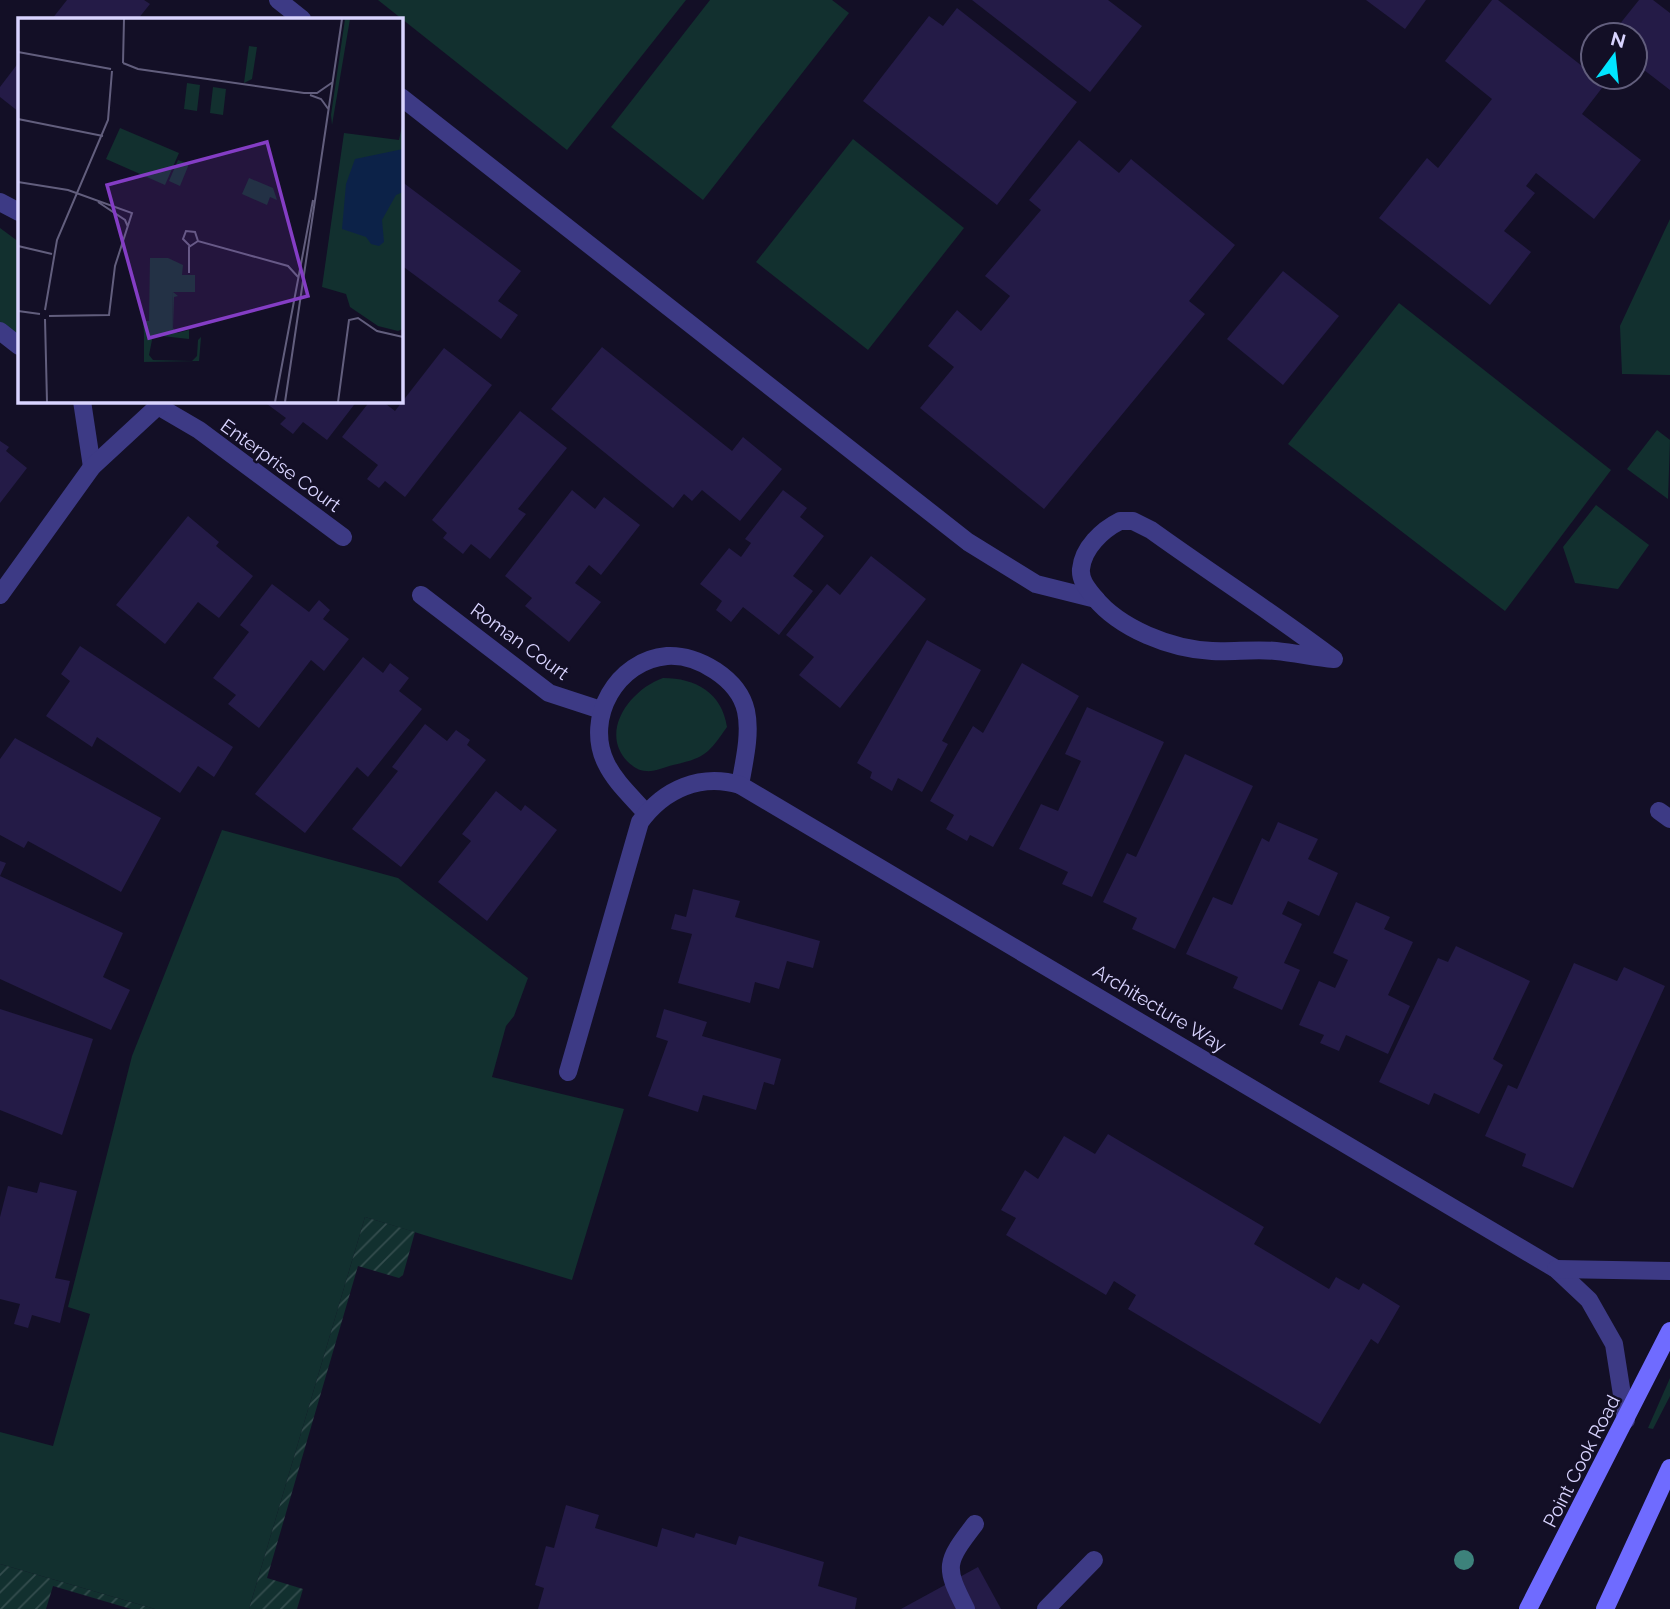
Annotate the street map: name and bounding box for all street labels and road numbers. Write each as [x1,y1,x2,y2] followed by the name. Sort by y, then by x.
[217,414,346,516] street label: Enterprise Court
[467,598,574,684] street label: Roman Court
[1090,960,1230,1056] street label: Architecture Way
[1538,1391,1624,1531] street label: Point Cook Road

